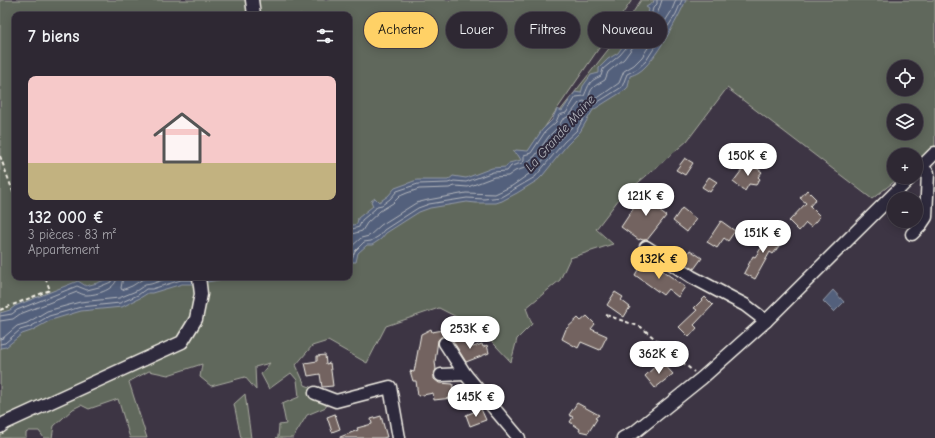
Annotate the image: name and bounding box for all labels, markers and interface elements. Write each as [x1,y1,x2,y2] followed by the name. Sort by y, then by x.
[364,12,438,48] chip: Acheter
[446,12,507,48] chip: Louer
[515,12,580,48] chip: Filtres
[588,12,667,48] chip: Nouveau
[314,25,336,47] icon: filters
[28,27,80,46] text: 7 biens
[887,60,923,228] map controls
[887,60,923,96] button: locate
[522,91,598,174] water label: La Grande Maine
[146,102,218,174] icon: home
[887,104,923,140] button: layers
[715,143,781,177] pin: 150K €
[728,148,768,163] text: 150K €
[887,148,923,184] button: +
[613,183,679,217] pin: 121K €
[627,188,665,203] text: 121K €
[887,192,923,228] button: −
[28,208,105,227] text: 132 000 €
[730,220,796,254] pin: 151K €
[744,225,782,240] text: 151K €
[28,227,116,242] text: 3 pièces · 83 m²
[28,242,99,257] text: Appartement
[626,246,692,280] pin: 132K €
[640,251,678,266] text: 132K €
[437,316,503,350] pin: 253K €
[450,321,490,336] text: 253K €
[626,341,692,375] pin: 362K €
[639,346,679,361] text: 362K €
[443,384,509,418] pin: 145K €
[457,389,495,404] text: 145K €

